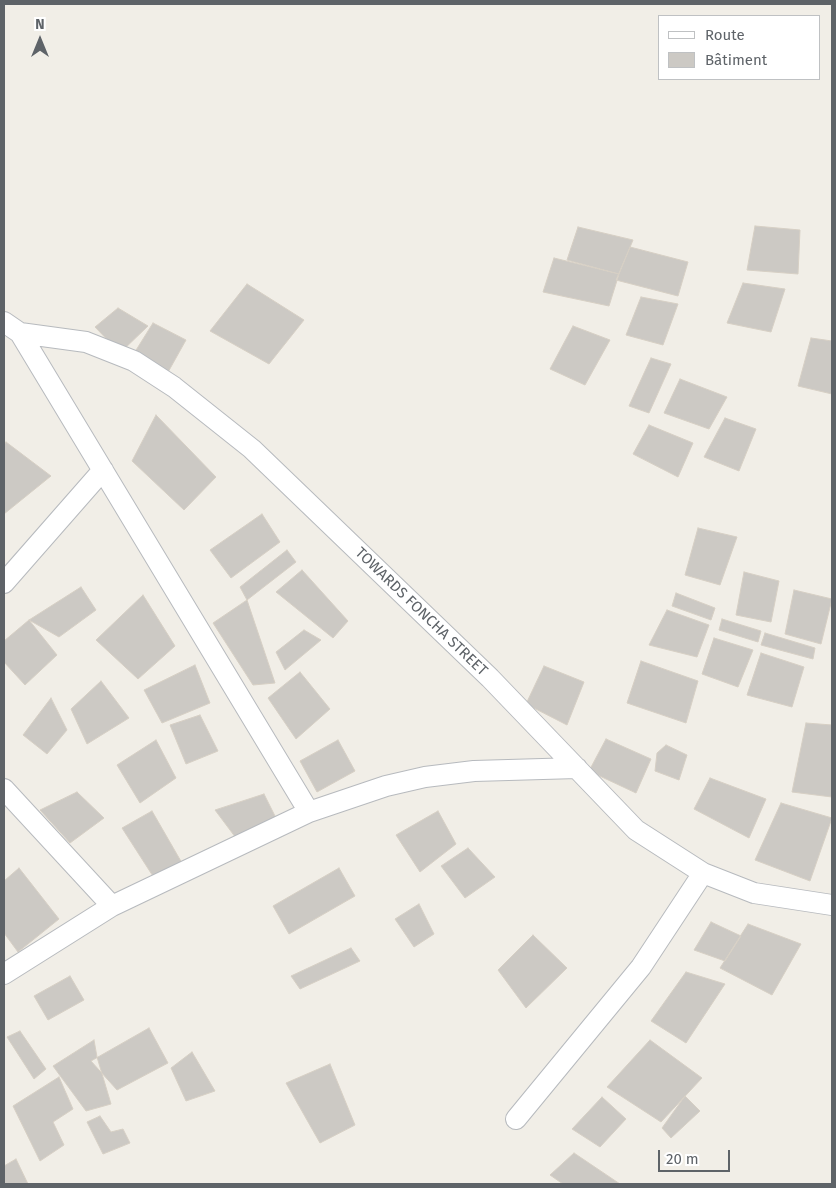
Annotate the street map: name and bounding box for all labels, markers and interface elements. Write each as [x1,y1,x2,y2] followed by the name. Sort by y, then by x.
[15,15,65,65] north arrow
[658,15,821,80] legend
[35,16,45,33] text: N
[705,26,745,44] text: Route
[705,51,767,69] text: Bâtiment
[351,544,491,680] street label: TOWARDS FONCHA STREET
[661,1140,734,1172] scale bar
[666,1150,699,1168] text: 20 m

